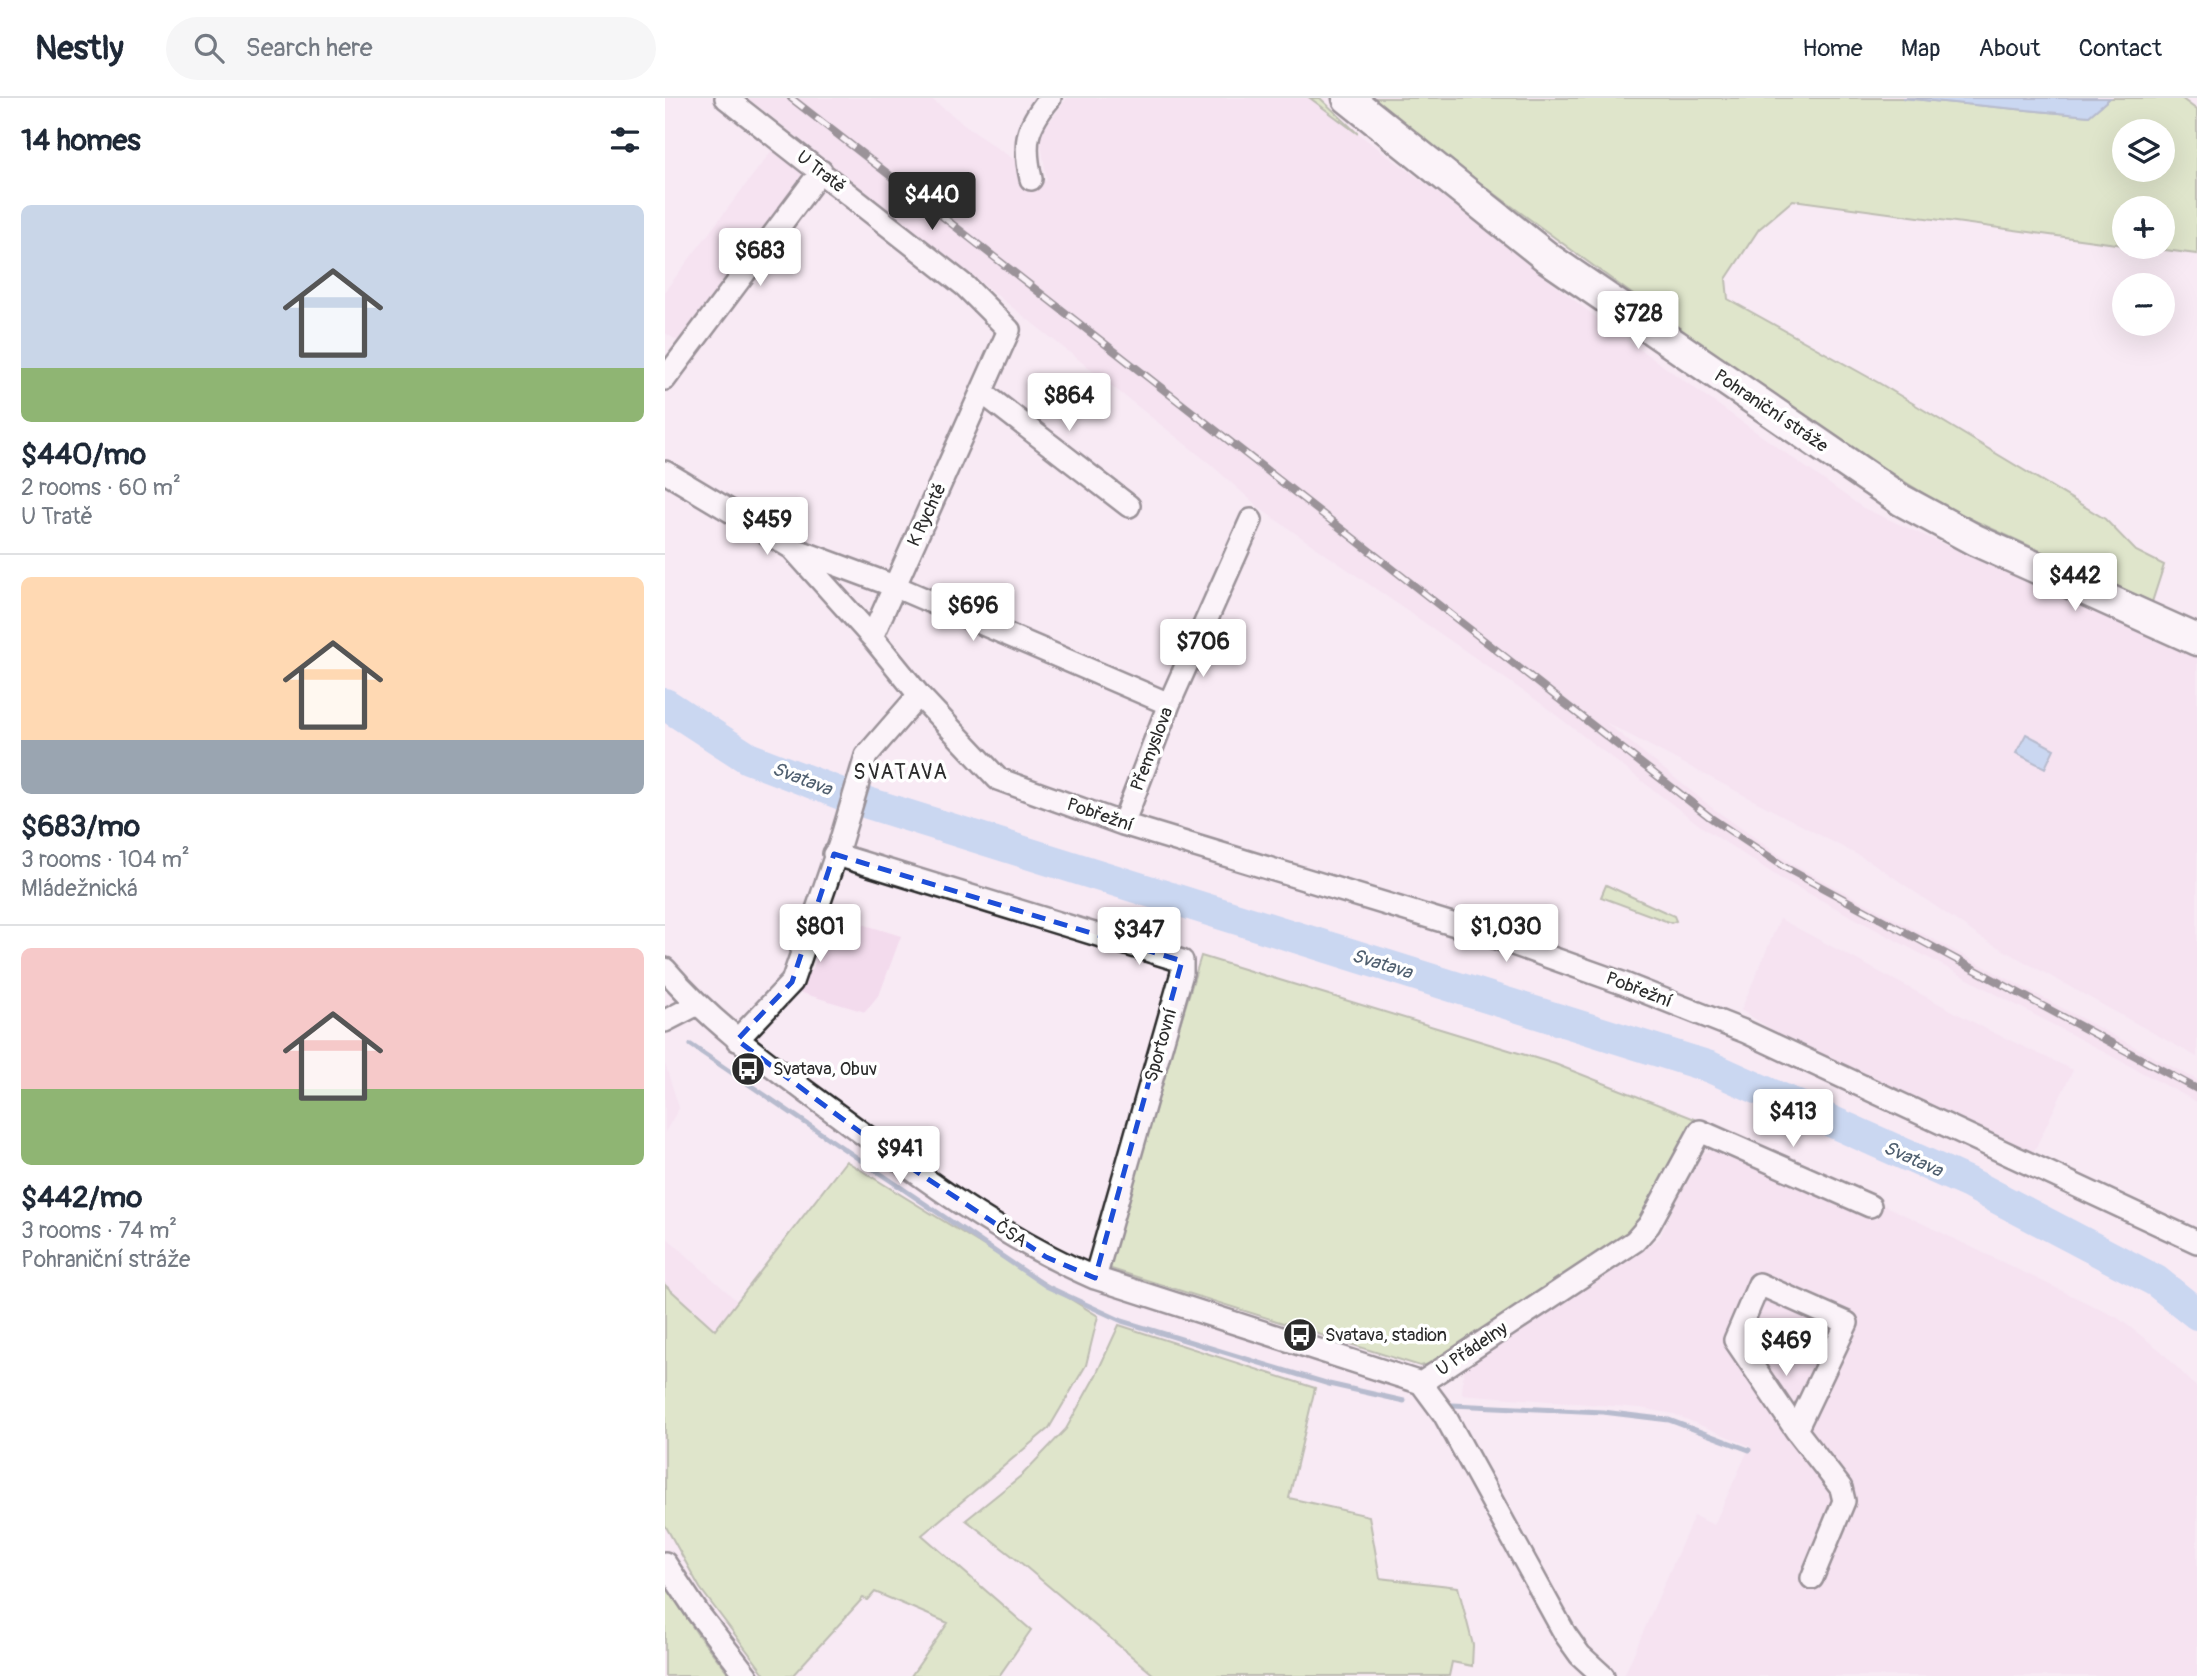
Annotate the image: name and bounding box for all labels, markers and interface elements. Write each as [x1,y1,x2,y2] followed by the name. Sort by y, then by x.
[166,17,656,80] search box
[35,28,124,69] text: Nestly
[190,29,228,67] icon: search
[246,32,373,64] text: Search here
[1802,34,1863,63] text: Home
[1901,34,1941,63] text: Map
[1979,34,2041,63] text: About
[2079,34,2162,63] text: Contact
[2112,119,2175,336] map controls
[2112,119,2175,182] button: layers
[606,121,644,159] icon: filters
[21,122,141,159] text: 14 homes
[792,146,850,198] street label: U Tratě
[891,172,973,232] pin: $440
[905,180,959,209] text: $440
[2112,196,2175,259] button: +
[719,228,801,288] pin: $683
[735,236,785,265] text: $683
[270,250,396,376] icon: home
[2112,273,2175,336] button: −
[1597,292,1679,351] pin: $728
[1613,299,1663,328] text: $728
[1710,364,1832,458] street label: Pohraniční stráže
[1028,374,1110,433] pin: $864
[1044,381,1094,410] text: $864
[21,436,146,473] text: $440/mo
[21,473,181,502] text: 2 rooms · 60 m²
[902,480,952,550] street label: K Rychtě
[726,498,808,557] pin: $459
[21,502,93,531] text: U Tratě
[742,505,792,534] text: $459
[2034,554,2116,613] pin: $442
[2049,561,2101,590] text: $442
[932,584,1014,643] pin: $696
[947,591,999,620] text: $696
[1162,620,1244,679] pin: $706
[270,622,396,748] icon: home
[1176,627,1230,656] text: $706
[1126,704,1178,794] street label: Přemyslova
[769,757,836,802] water label: Svatava
[853,759,949,786] district label: SVATAVA
[1064,793,1136,837] street label: Pobřežní
[21,808,140,845] text: $683/mo
[21,845,190,874] text: 3 rooms · 104 m²
[21,874,138,903] text: Mládežnická
[779,904,861,964] pin: $801
[1449,904,1563,964] pin: $1,030
[1098,908,1180,967] pin: $347
[796,912,844,941] text: $801
[1470,912,1542,941] text: $1,030
[1114,915,1164,944] text: $347
[1349,943,1416,985] water label: Svatava
[1603,967,1675,1013] street label: Pobřežní
[270,993,396,1119] icon: home
[1140,1006,1182,1084] street label: Sportovní
[729,1050,767,1088] bus stop icon: Svatava, Obuv
[773,1058,877,1081] place label: Svatava, Obuv
[1752,1090,1834,1149] pin: $413
[1769,1097,1817,1126] text: $413
[859,1126,941,1186] pin: $941
[877,1134,923,1163] text: $941
[1880,1135,1947,1183] water label: Svatava
[21,1179,142,1216] text: $442/mo
[991,1215,1032,1253] street label: ČSA
[21,1216,177,1245] text: 3 rooms · 74 m²
[21,1245,190,1274] text: Pohraniční stráže
[1281,1316,1319,1354] bus stop icon: Svatava, stadion
[1432,1317,1512,1381] street label: U Přádelny
[1745,1318,1827,1378] pin: $469
[1325,1324,1447,1347] place label: Svatava, stadion
[1760,1326,1812,1355] text: $469

